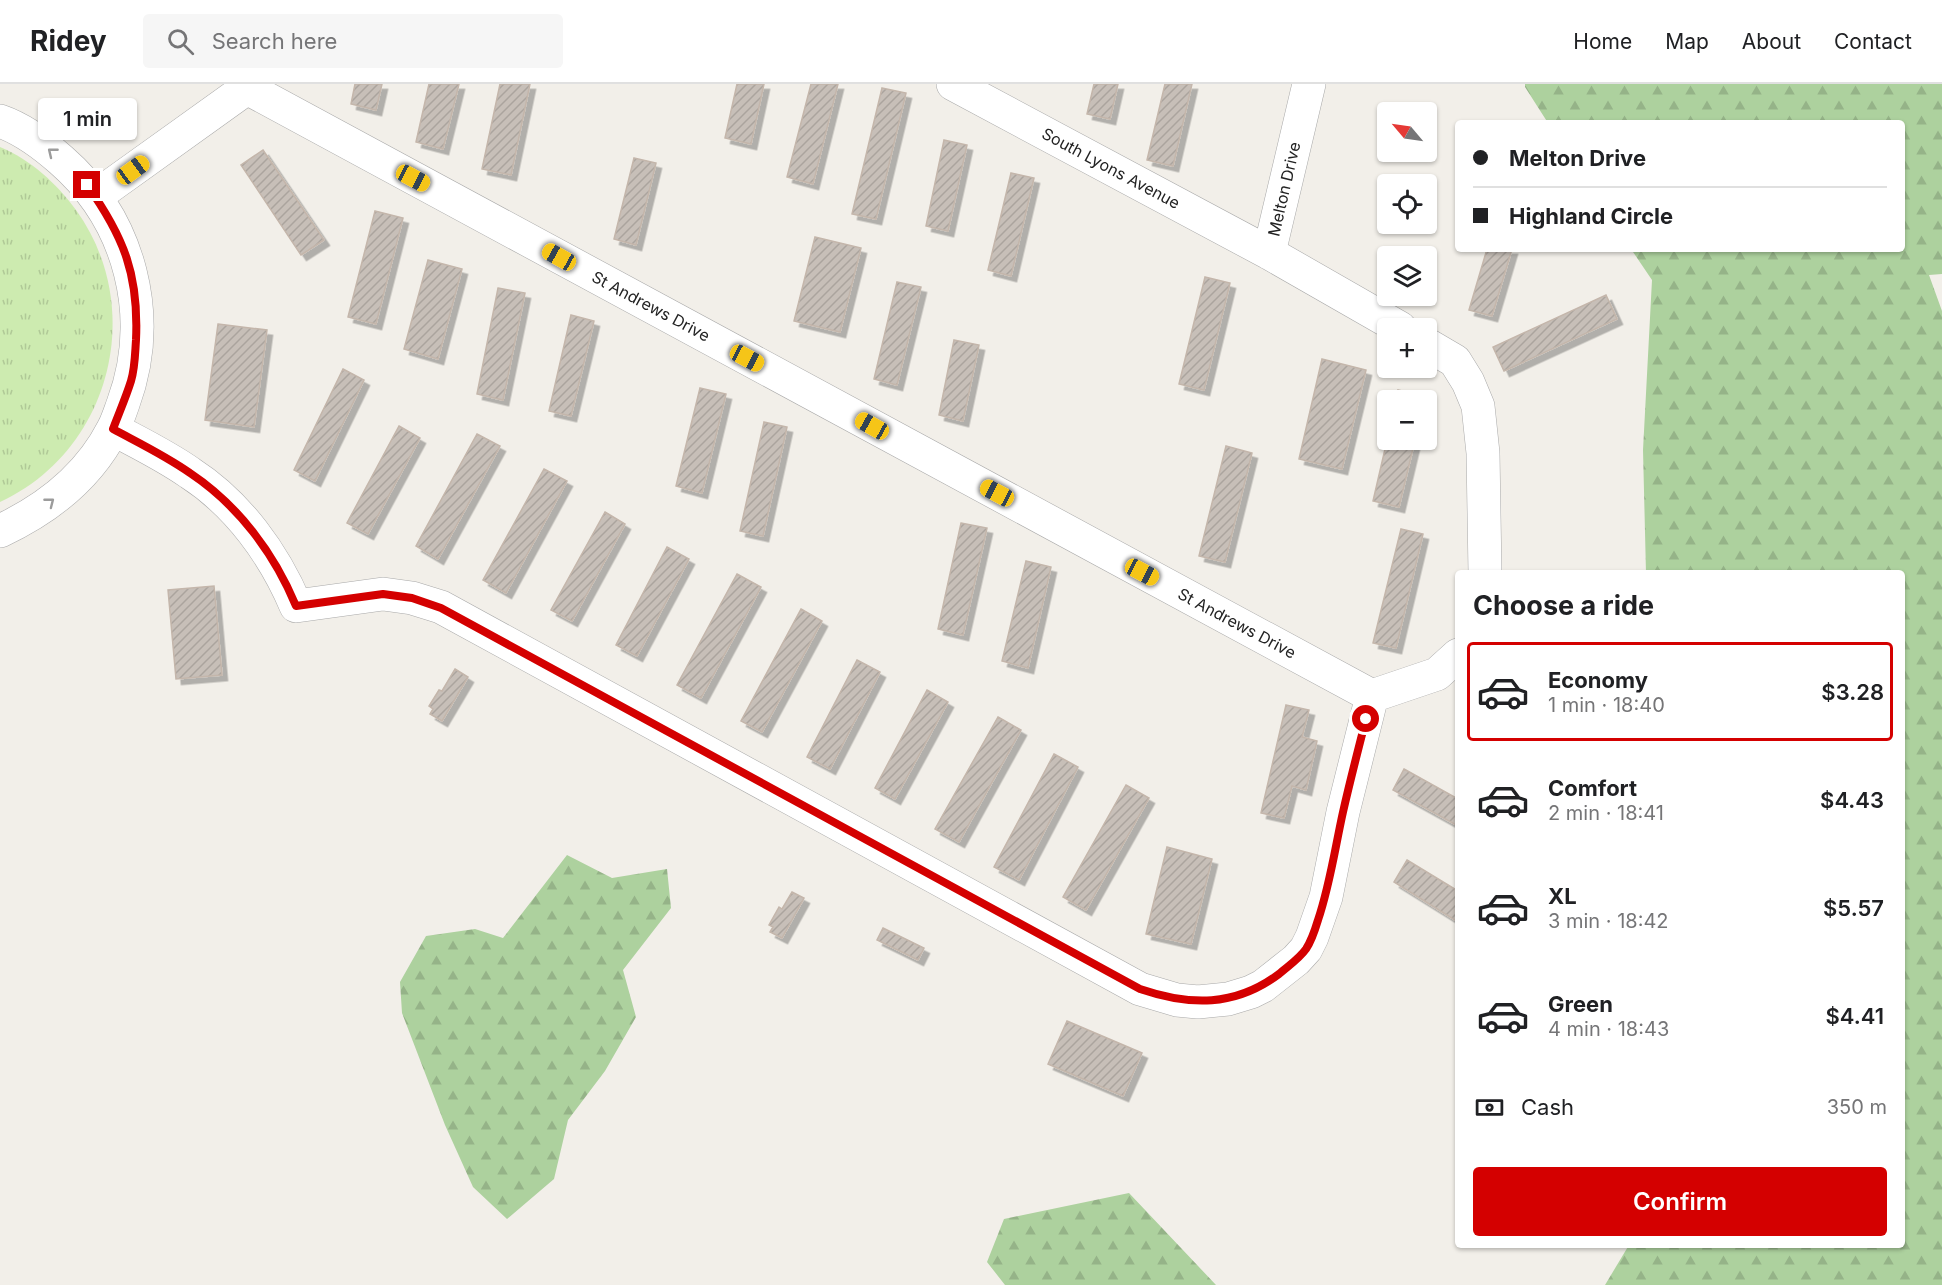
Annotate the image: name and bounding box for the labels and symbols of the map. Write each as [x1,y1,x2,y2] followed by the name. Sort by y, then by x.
[38,98,136,140] callout: 1 min
[1377,102,1437,162] north arrow
[1039,123,1183,213] street label: South Lyons Avenue
[1263,140,1305,238] street label: Melton Drive
[47,148,58,159] one-way arrow
[113,152,153,188] car
[393,162,433,194] car
[73,171,100,198] route end
[539,240,579,274] car
[589,266,713,346] street label: St Andrews Drive
[727,342,767,374] car
[852,409,892,443] car
[977,477,1017,509] car
[44,498,55,509] one-way arrow
[1122,556,1162,588] car
[1175,583,1299,663] street label: St Andrews Drive
[1352,705,1379,732] route start

